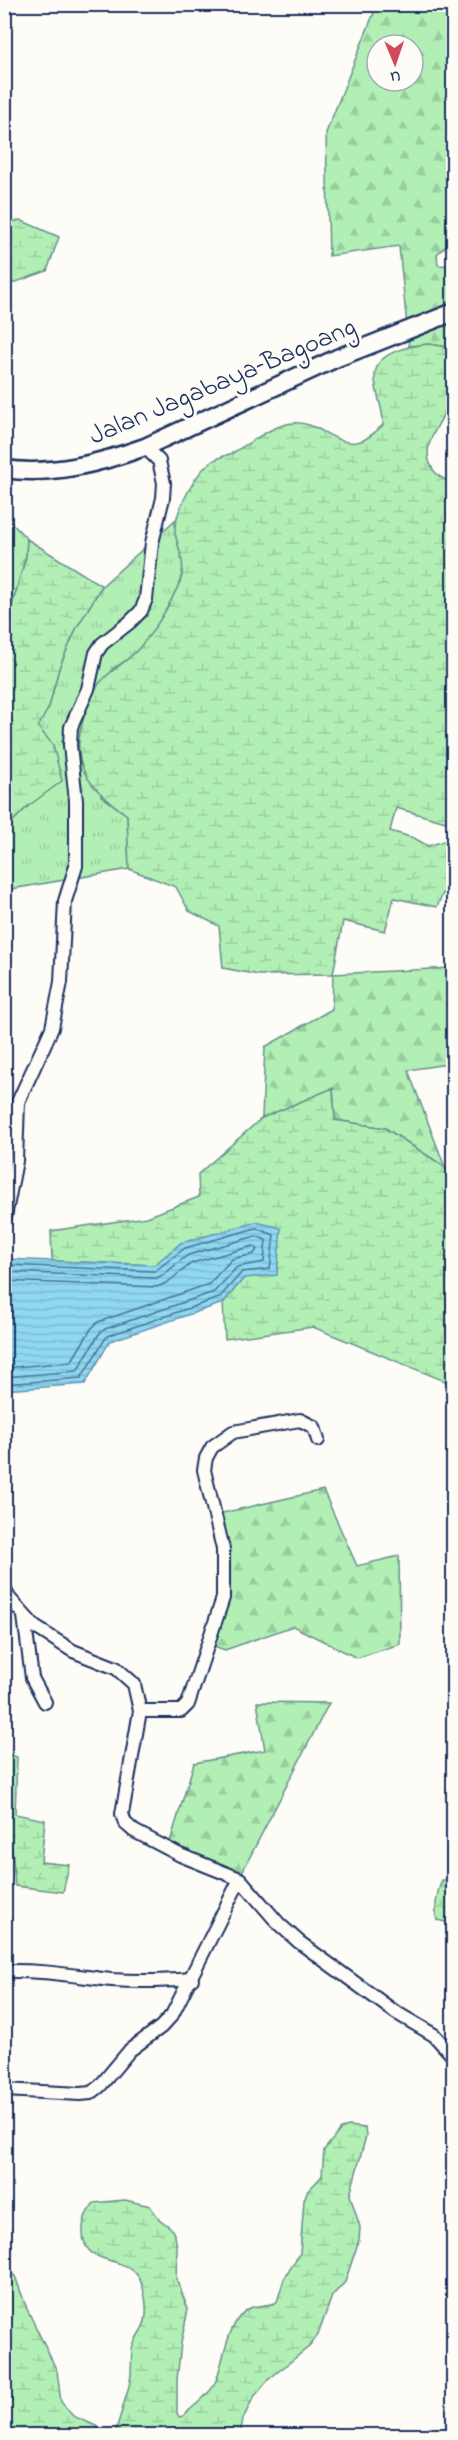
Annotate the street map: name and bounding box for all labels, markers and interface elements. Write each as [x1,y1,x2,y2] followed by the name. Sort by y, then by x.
[365,33,425,93] north arrow
[390,64,401,88] text: U
[83,308,363,456] street label: Jalan Jagabaya–Bagoang

